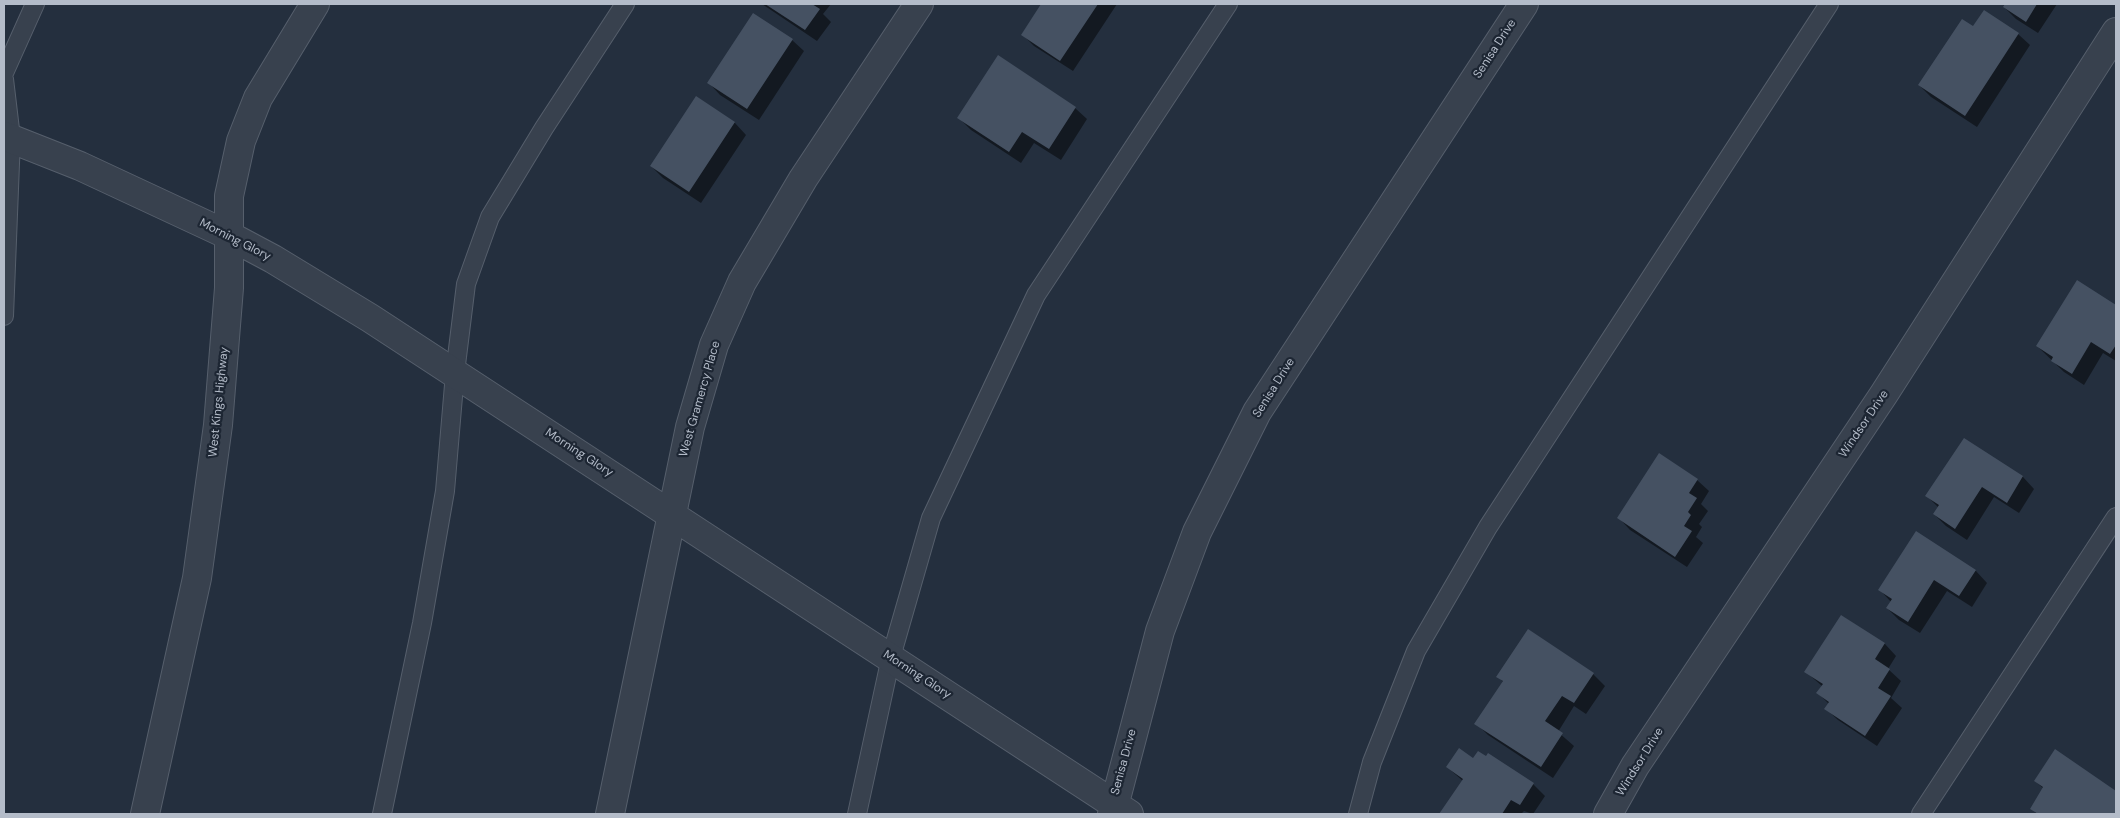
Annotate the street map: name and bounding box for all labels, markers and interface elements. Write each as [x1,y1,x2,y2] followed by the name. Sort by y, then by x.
[1471,17,1519,81] street label: Senisa Drive
[197,216,273,264] street label: Morning Glory
[677,339,723,459] street label: West Gramercy Place
[206,346,232,458] street label: West Kings Highway
[1250,355,1298,421] street label: Senisa Drive
[1836,388,1892,460] street label: Windsor Drive
[542,426,616,480] street label: Morning Glory
[880,648,954,702] street label: Morning Glory
[1613,725,1667,799] street label: Windsor Drive
[1108,727,1140,797] street label: Senisa Drive

